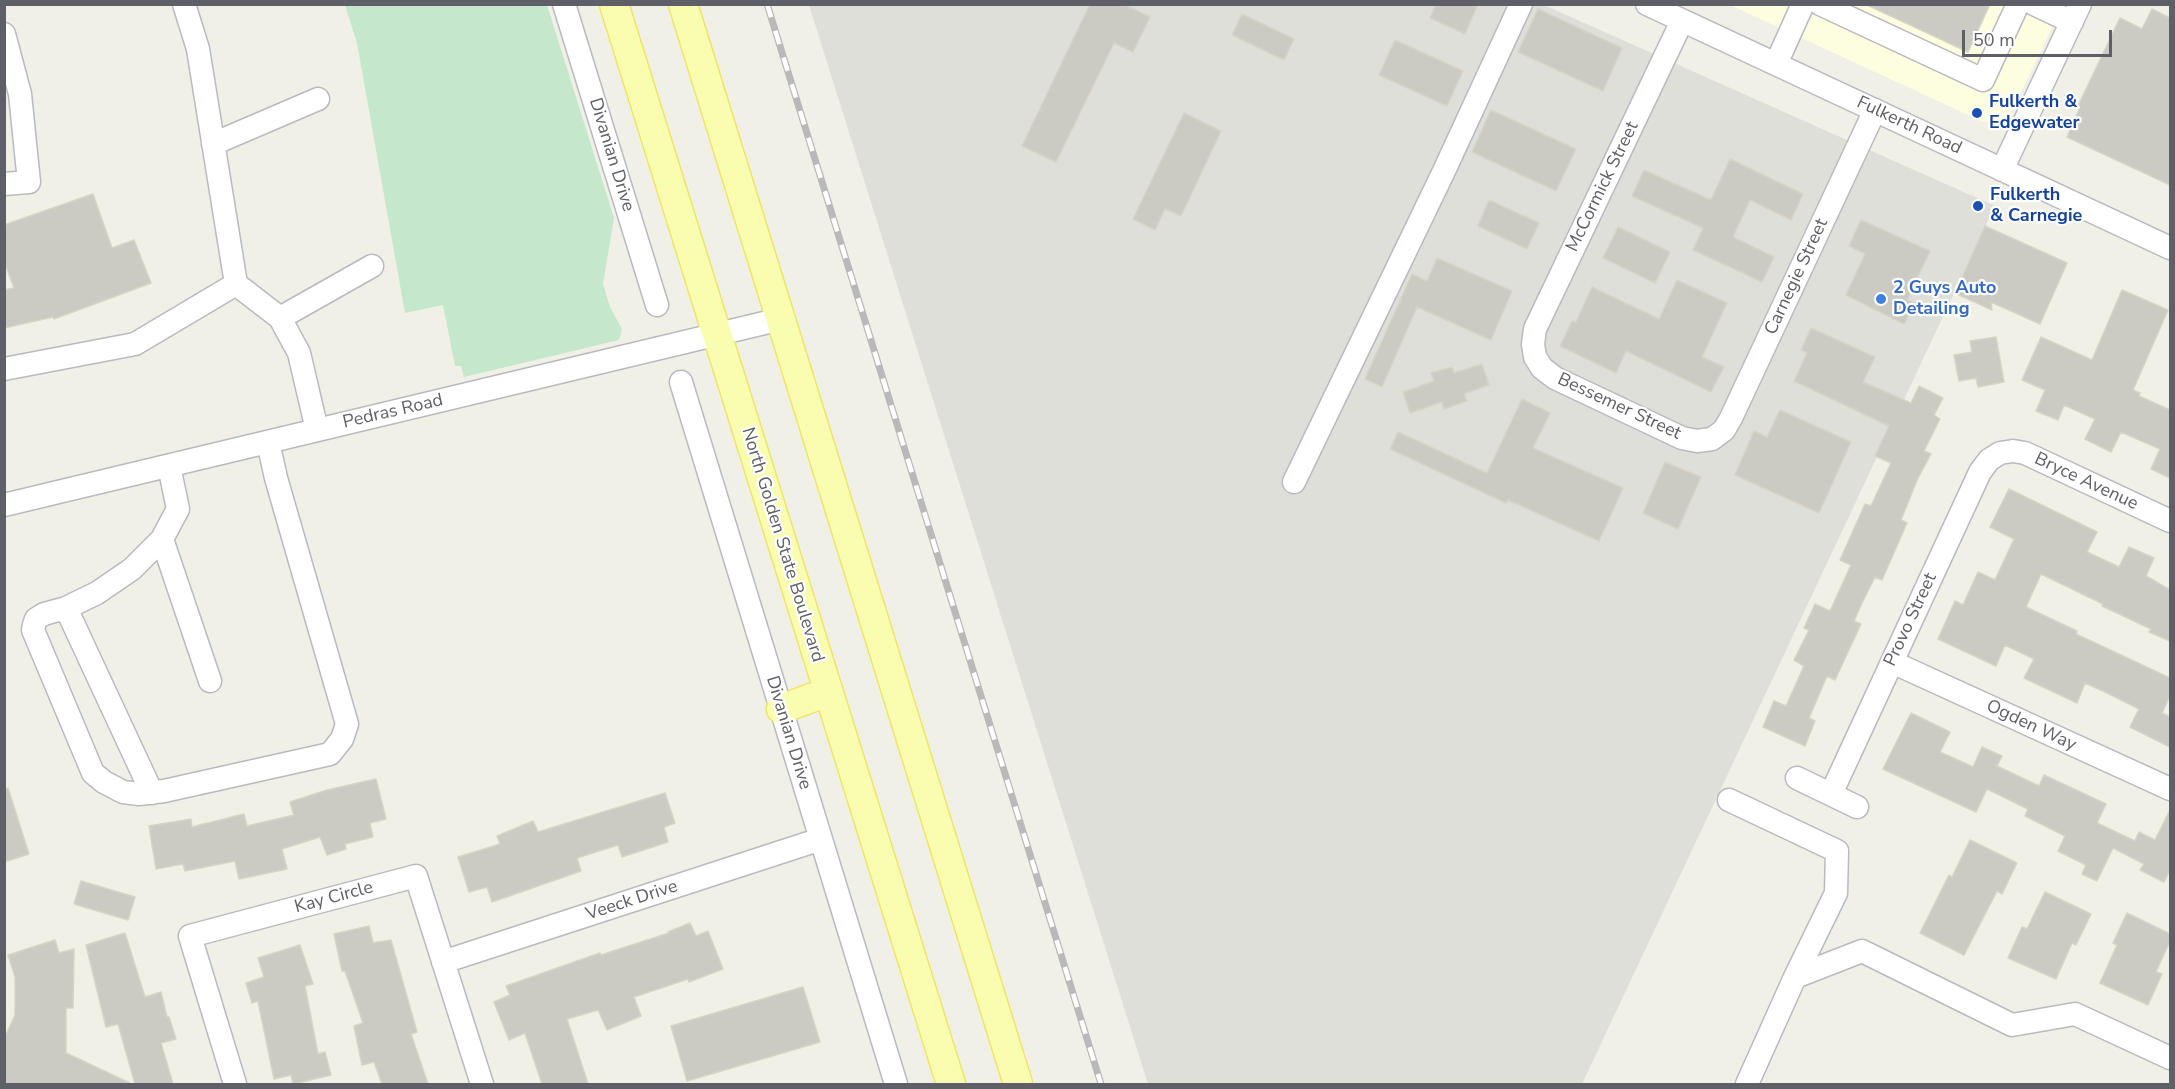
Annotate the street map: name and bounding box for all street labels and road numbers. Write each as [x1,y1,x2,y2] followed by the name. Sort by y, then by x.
[1853,92,1965,160] street label: Fulkerth Road
[583,96,639,214] street label: Divanian Drive
[1562,118,1644,256] street label: McCormick Street
[1761,216,1833,338] street label: Carnegie Street
[1554,369,1684,445] street label: Bessemer Street
[341,390,445,434] street label: Pedras Road
[736,425,828,665] street label: North Golden State Boulevard
[2031,449,2141,515] street label: Bryce Avenue
[1880,570,1942,670] street label: Provo Street
[760,674,816,792] street label: Divanian Drive
[1983,696,2079,756] street label: Ogden Way
[583,876,681,926] street label: Veeck Drive
[292,877,376,919] street label: Kay Circle

